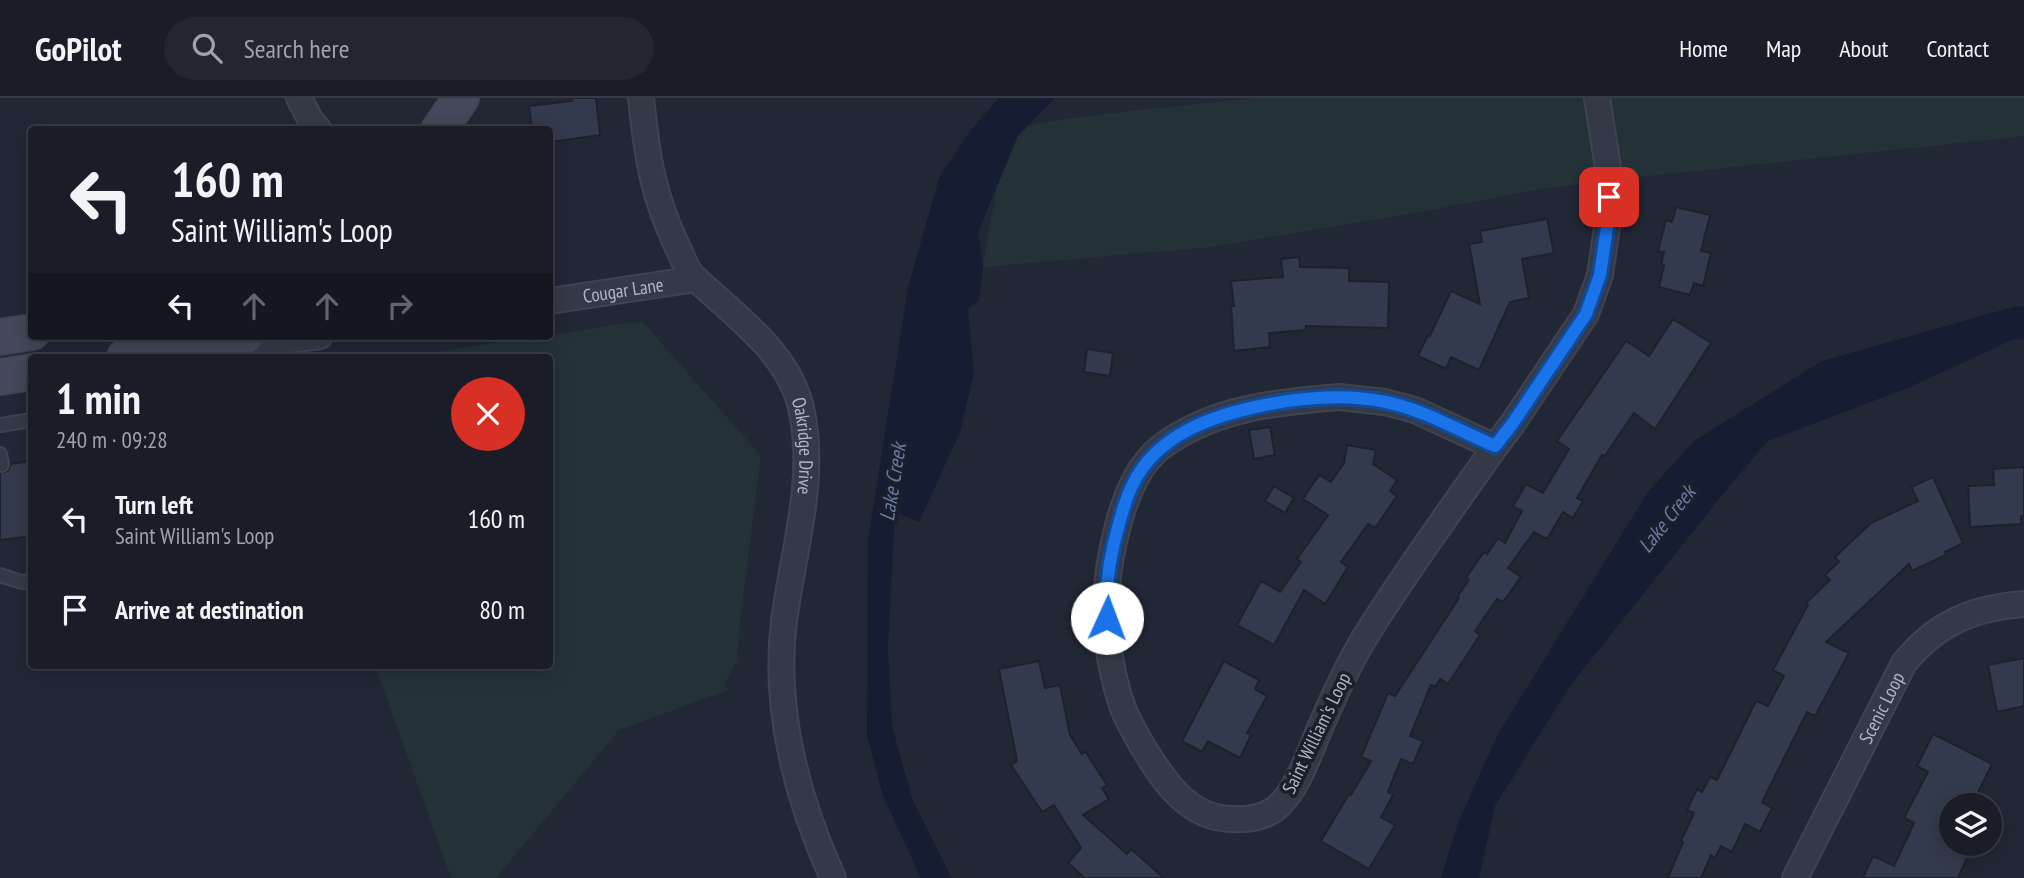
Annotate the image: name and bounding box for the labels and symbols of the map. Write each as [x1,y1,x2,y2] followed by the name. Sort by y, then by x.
[1579,167,1639,227] pin
[581,272,665,308] street label: Cougar Lane
[787,394,818,496] street label: Oakridge Drive
[873,438,912,523] water label: Lake Creek
[1632,477,1703,558] water label: Lake Creek
[1070,581,1144,655] position arrow
[1853,668,1910,747] street label: Scenic Loop
[1276,669,1356,797] street label: Saint William's Loop

